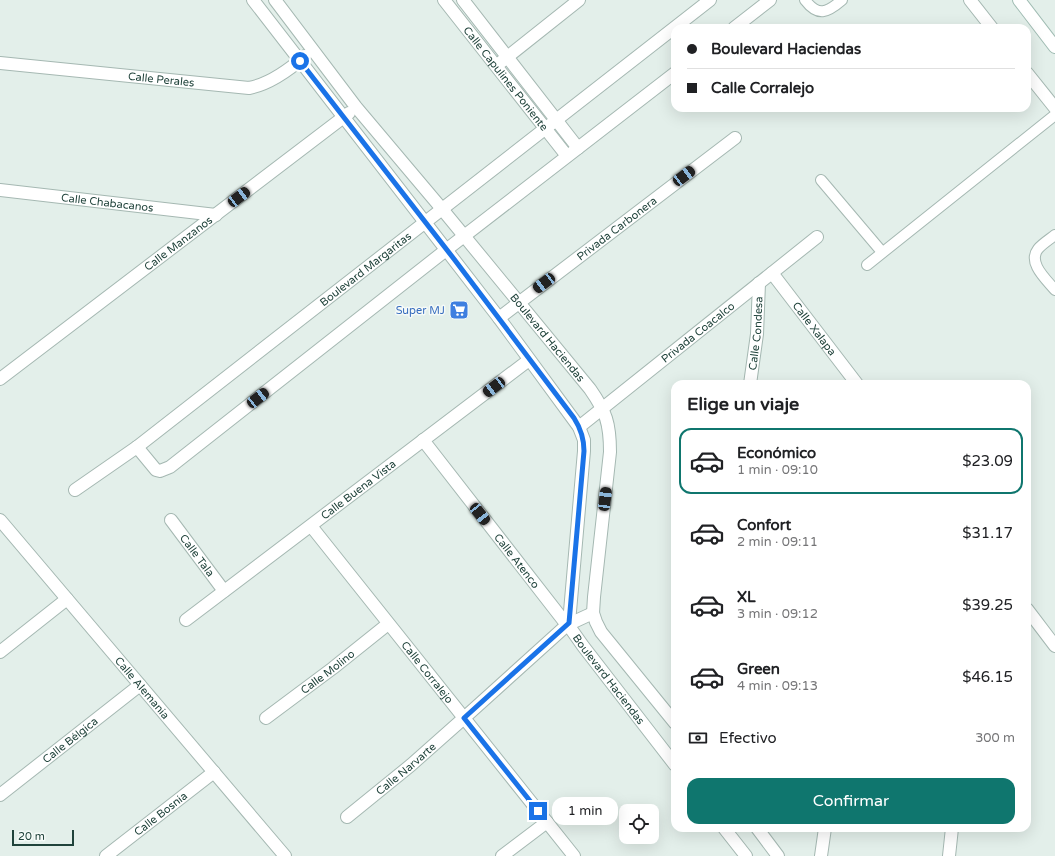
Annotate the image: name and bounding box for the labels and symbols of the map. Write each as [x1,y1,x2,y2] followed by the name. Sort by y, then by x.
[460,24,551,134] street label: Calle Capulines Poniente
[291,52,309,70] route start
[127,70,195,89] street label: Calle Perales
[671,164,697,188] car
[226,185,252,209] car
[60,191,154,215] street label: Calle Chabacanos
[574,194,660,263] street label: Privada Carbonera
[142,213,215,274] street label: Calle Manzanos
[317,230,414,309] street label: Boulevard Margaritas
[531,271,557,295] car
[507,291,587,385] street label: Boulevard Haciendas
[746,296,765,371] street label: Calle Condesa
[448,299,470,321] supermarket icon: Super MJ
[659,299,738,366] street label: Privada Coacalco
[790,300,839,358] street label: Calle Xalapa
[396,304,445,317] place label: Super MJ
[481,375,507,399] car
[245,386,271,410] car
[318,457,398,522] street label: Calle Buena Vista
[598,486,612,512] car
[468,501,492,527] car
[491,531,542,591] street label: Calle Atenco
[177,532,217,579] street label: Calle Tala
[570,632,647,727] street label: Boulevard Haciendas
[398,639,456,706] street label: Calle Corralejo
[298,647,358,697] street label: Calle Molino
[112,654,172,722] street label: Calle Alemania
[40,715,101,766] street label: Calle Bélgica
[373,740,439,798] street label: Calle Narvarte
[132,789,190,839] street label: Calle Bosnia
[552,797,618,825] callout: 1 min
[529,802,547,820] route end
[12,828,74,847] scale bar

